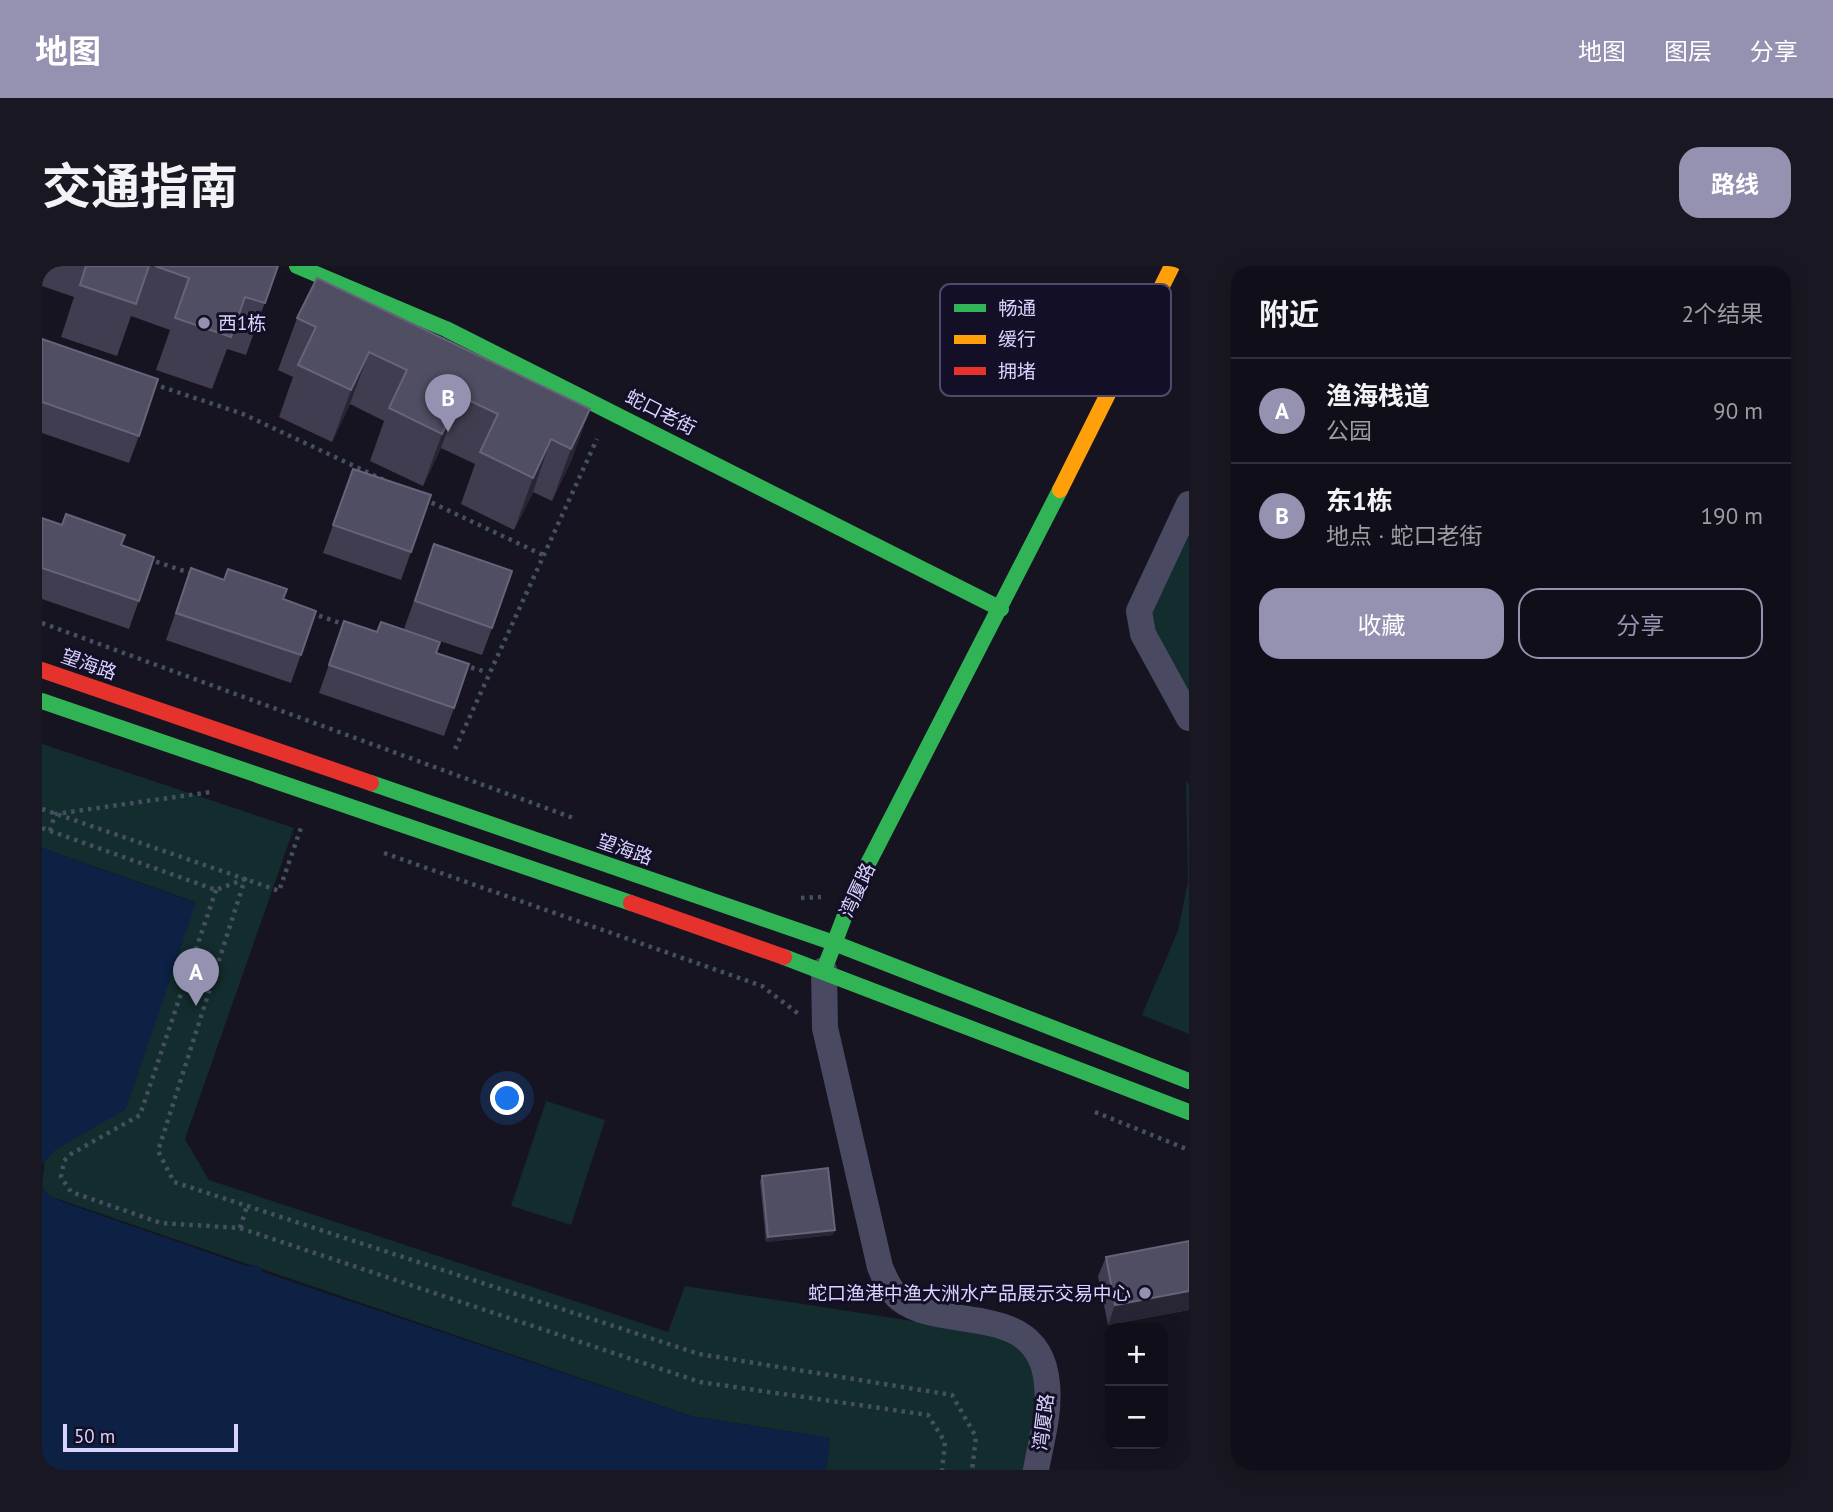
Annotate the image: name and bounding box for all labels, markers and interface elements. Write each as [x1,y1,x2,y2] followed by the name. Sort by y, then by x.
[35,29,101,72] text: 地图
[1578,36,1626,67] text: 地图
[1664,36,1712,67] text: 图层
[1750,36,1798,67] text: 分享
[1679,147,1791,218] button: 路线
[42,154,238,218] text: 交通指南
[940,284,1171,396] legend
[1259,294,1319,333] text: 附近
[998,296,1036,320] text: 畅通
[1681,299,1763,328] text: 2个结果
[218,311,266,335] place label: 西1栋
[196,315,212,331] marker: 西1栋
[998,327,1036,351] text: 缓行
[998,359,1036,383] text: 拥堵
[425,374,471,432] pin: B
[1326,379,1430,412] text: 渔海栈道
[622,384,700,440] street label: 蛇口老街
[1275,396,1289,425] text: A
[1713,396,1763,425] text: 90 m
[1326,416,1372,445] text: 公园
[1326,484,1393,517] text: 东1栋
[1275,501,1289,530] text: B
[1701,501,1763,530] text: 190 m
[1326,521,1482,550] text: 地点 · 蛇口老街
[1259,588,1504,659] button: 收藏
[1518,588,1763,659] button: 分享
[58,643,120,685] street label: 望海路
[594,828,656,870] street label: 望海路
[834,859,880,921] street label: 湾厦路
[173,948,219,1006] pin: A
[490,1081,524,1115] your location
[808,1281,1131,1305] place label: 蛇口渔港中渔大洲水产品展示交易中心
[1137,1285,1153,1301] marker: 蛇口渔港中渔大洲水产品展示交易中心
[1105,1323,1168,1449] map controls
[1105,1323,1168,1386] button: +
[1105,1386,1168,1449] button: −
[1028,1392,1058,1452] street label: 湾厦路
[63,1421,238,1453] scale bar
[74,1424,115,1448] text: 50 m

